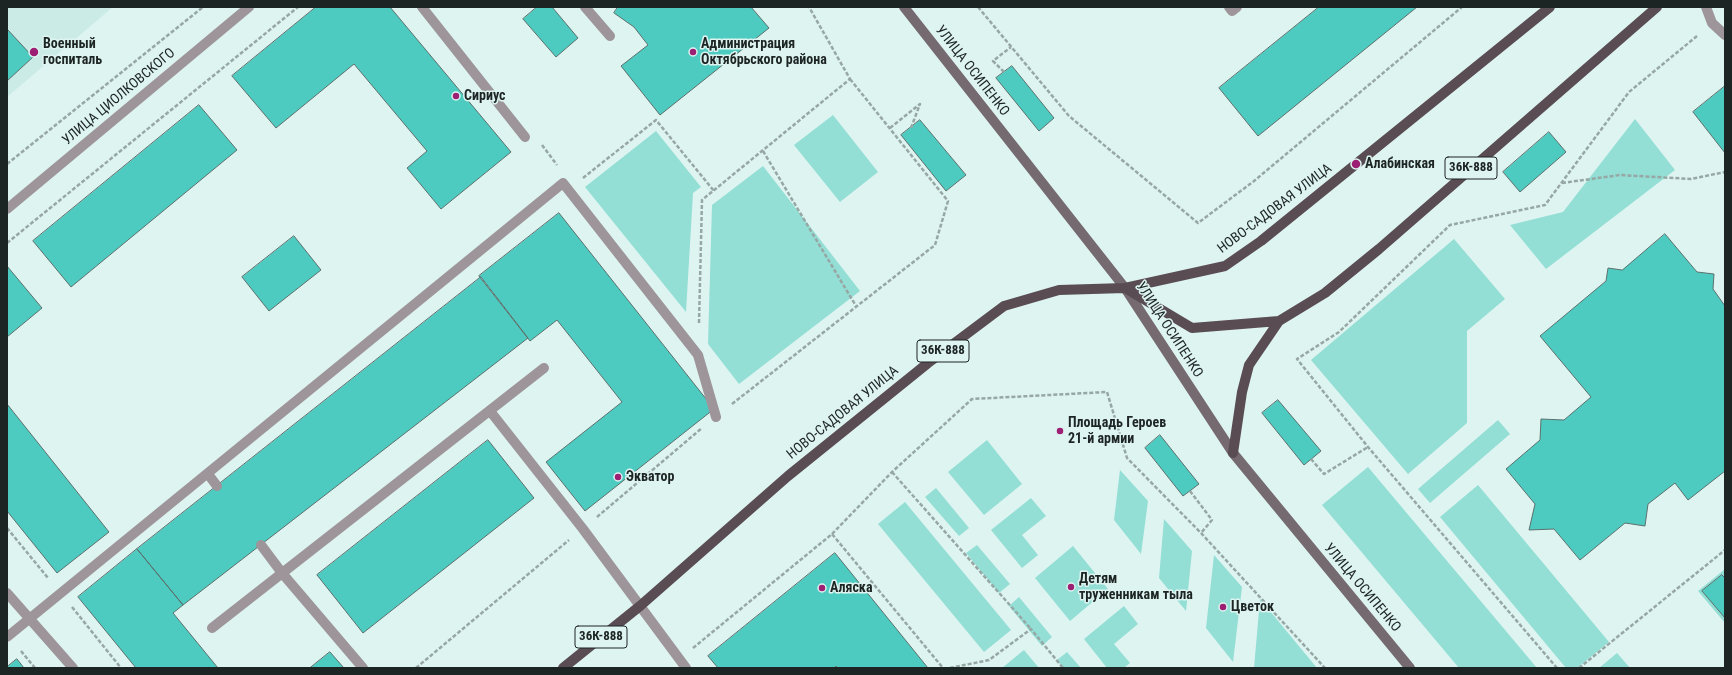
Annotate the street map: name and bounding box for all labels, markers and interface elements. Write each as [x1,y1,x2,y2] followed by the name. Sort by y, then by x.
[931,22,1013,120] street label: УЛИЦА ОСИПЕНКО
[43,36,102,68] place label: Военный госпиталь
[701,36,827,68] place label: Администрация Октябрьского района
[59,45,179,149] street label: УЛИЦА ЦИОЛКОВСКОГО
[28,46,40,58] marker: Военный госпиталь
[688,47,698,57] marker: Администрация Октябрьского района
[464,88,505,104] place label: Сириус
[451,91,461,101] marker: Сириус
[1365,156,1435,172] place label: Алабинская
[1445,157,1497,179] road number: 36К-888
[1350,158,1362,170] marker: Алабинская
[1215,161,1335,257] street label: НОВО-САДОВАЯ УЛИЦА
[1132,279,1206,381] street label: УЛИЦА ОСИПЕНКО
[917,340,969,362] road number: 36К-888
[784,363,902,463] street label: НОВО-САДОВАЯ УЛИЦА
[1068,415,1166,448] place label: Площадь Героев 21-й армии
[1055,426,1065,436] marker: Площадь Героев 21-й армии
[626,469,674,485] place label: Экватор
[613,472,623,482] marker: Экватор
[1320,540,1404,636] street label: УЛИЦА ОСИПЕНКО
[1079,571,1193,604] place label: Детям труженникам тыла
[830,580,872,596] place label: Аляска
[1066,582,1076,592] marker: Детям труженникам тыла
[817,583,827,593] marker: Аляска
[1231,599,1274,615] place label: Цветок
[1218,602,1228,612] marker: Цветок
[575,626,627,648] road number: 36К-888

